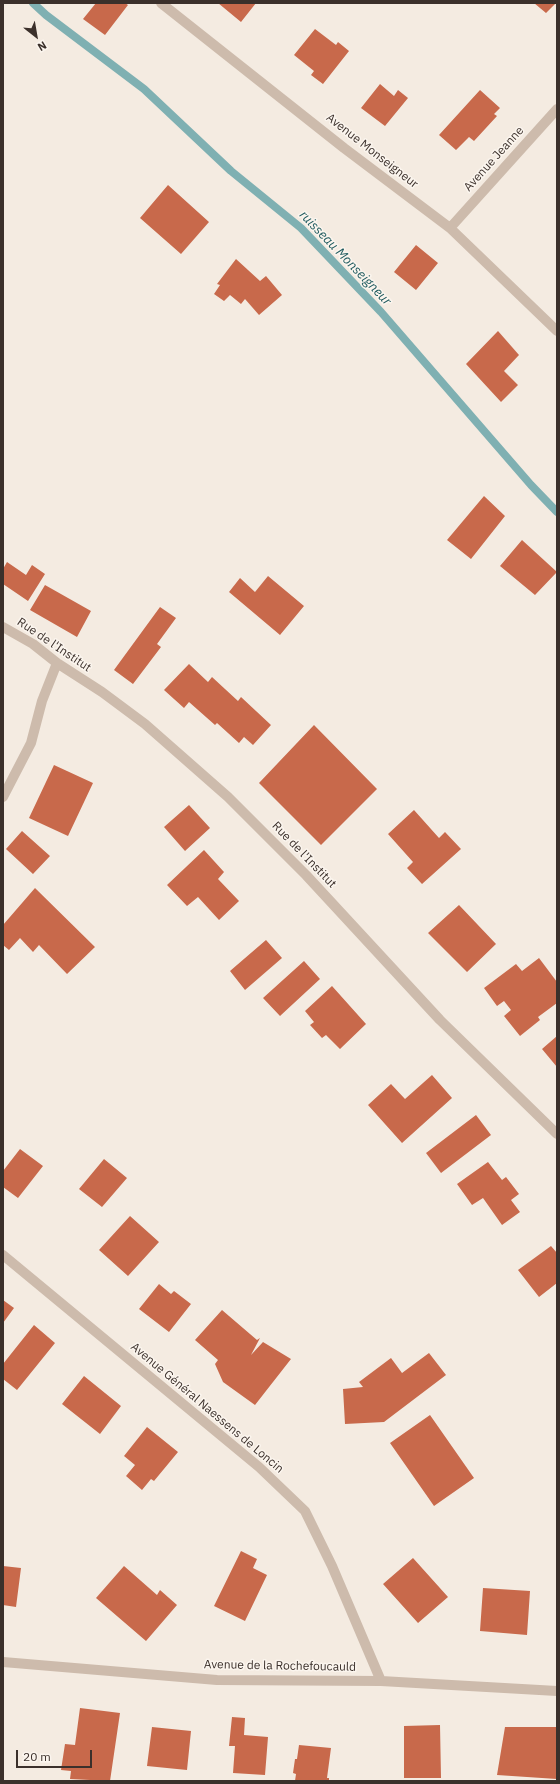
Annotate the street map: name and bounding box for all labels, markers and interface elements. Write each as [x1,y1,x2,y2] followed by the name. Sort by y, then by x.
[16,16,56,56] north arrow
[35,38,49,54] text: N
[323,111,421,191] street label: Avenue Monseigneur
[461,124,527,194] street label: Avenue Jeanne
[296,207,394,309] water label: ruisseau Monseigneur
[14,615,94,675] street label: Rue de l'Institut
[269,819,339,891] street label: Rue de l'Institut
[128,1340,286,1476] street label: Avenue Général Naessens de Loncin
[204,1657,356,1675] street label: Avenue de la Rochefoucauld
[18,1742,94,1768] scale bar
[23,1749,51,1764] text: 20 m

